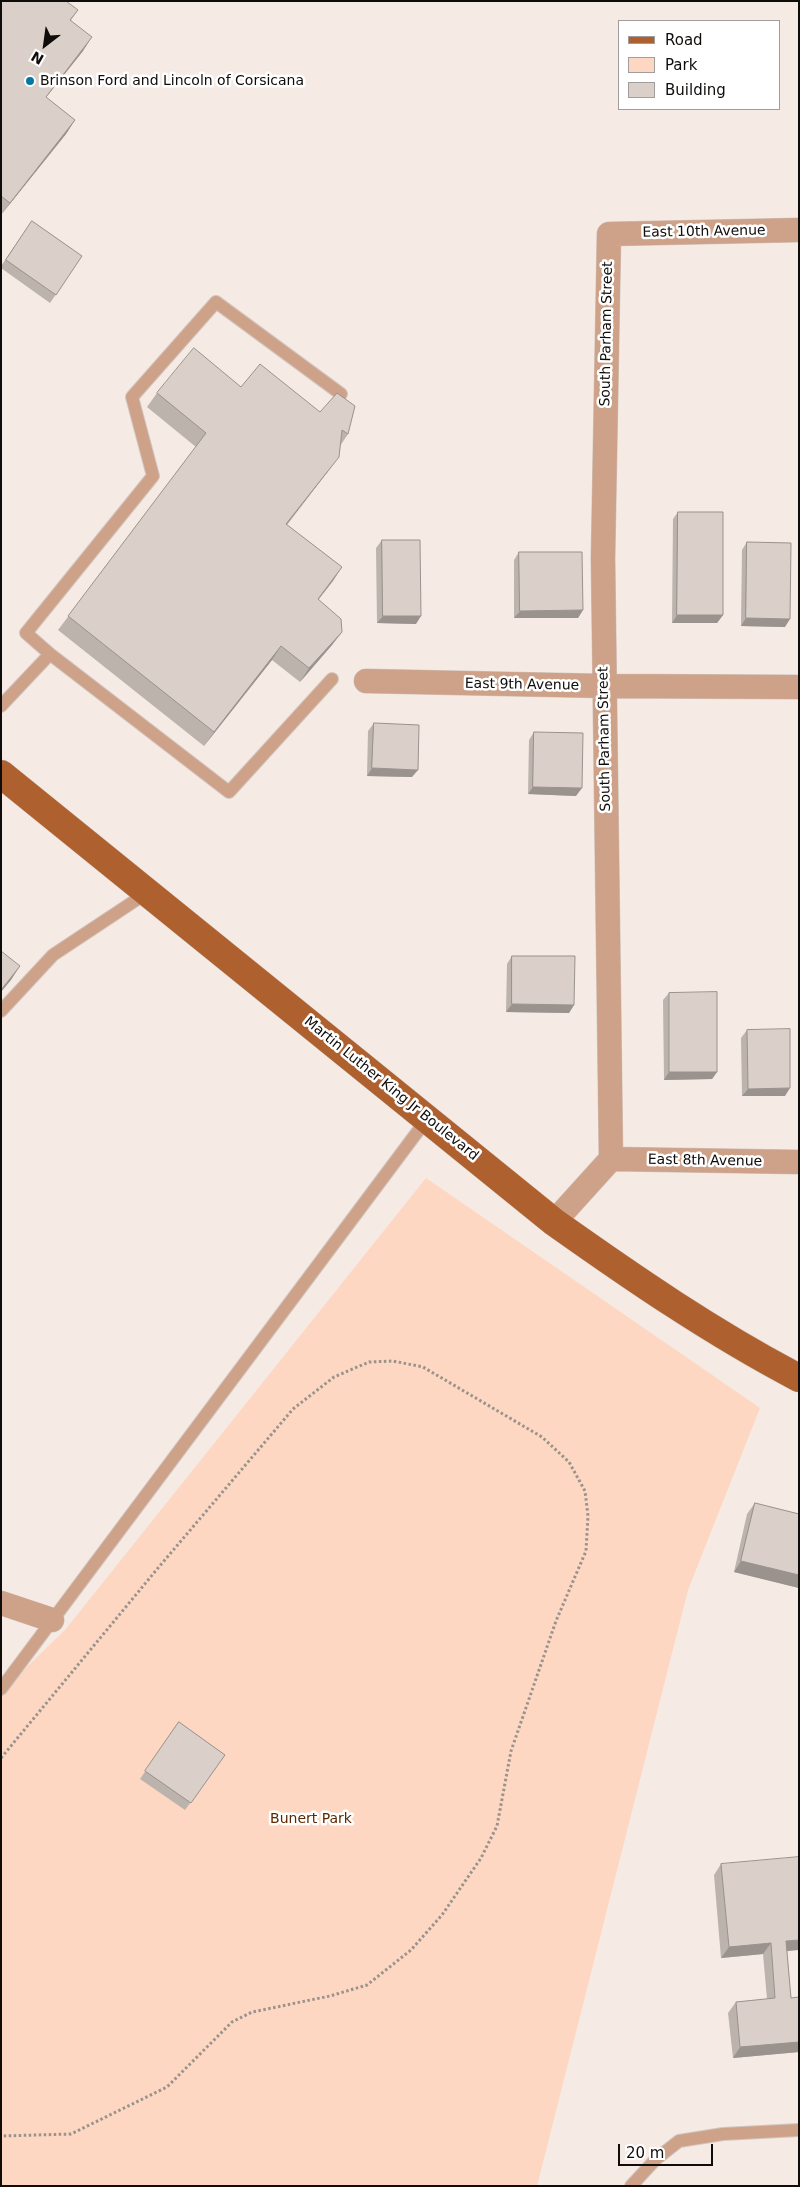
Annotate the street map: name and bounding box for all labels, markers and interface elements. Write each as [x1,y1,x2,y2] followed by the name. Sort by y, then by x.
[20,20,70,70] north arrow
[618,20,780,110] legend
[665,31,703,49] text: Road
[28,48,47,68] text: N
[665,56,697,74] text: Park
[40,73,304,89] place label: Brinson Ford and Lincoln of Corsicana
[24,75,36,87] marker: Brinson Ford and Lincoln of Corsicana
[665,81,726,99] text: Building
[642,223,766,241] street label: East 10th Avenue
[597,261,617,407] street label: South Parham Street
[595,666,615,812] street label: South Parham Street
[465,676,579,694] street label: East 9th Avenue
[301,1014,481,1164] street label: Martin Luther King Jr Boulevard
[648,1152,762,1170] street label: East 8th Avenue
[270,1811,352,1827] park label: Bunert Park
[620,2134,715,2166] scale bar
[626,2144,664,2162] text: 20 m

